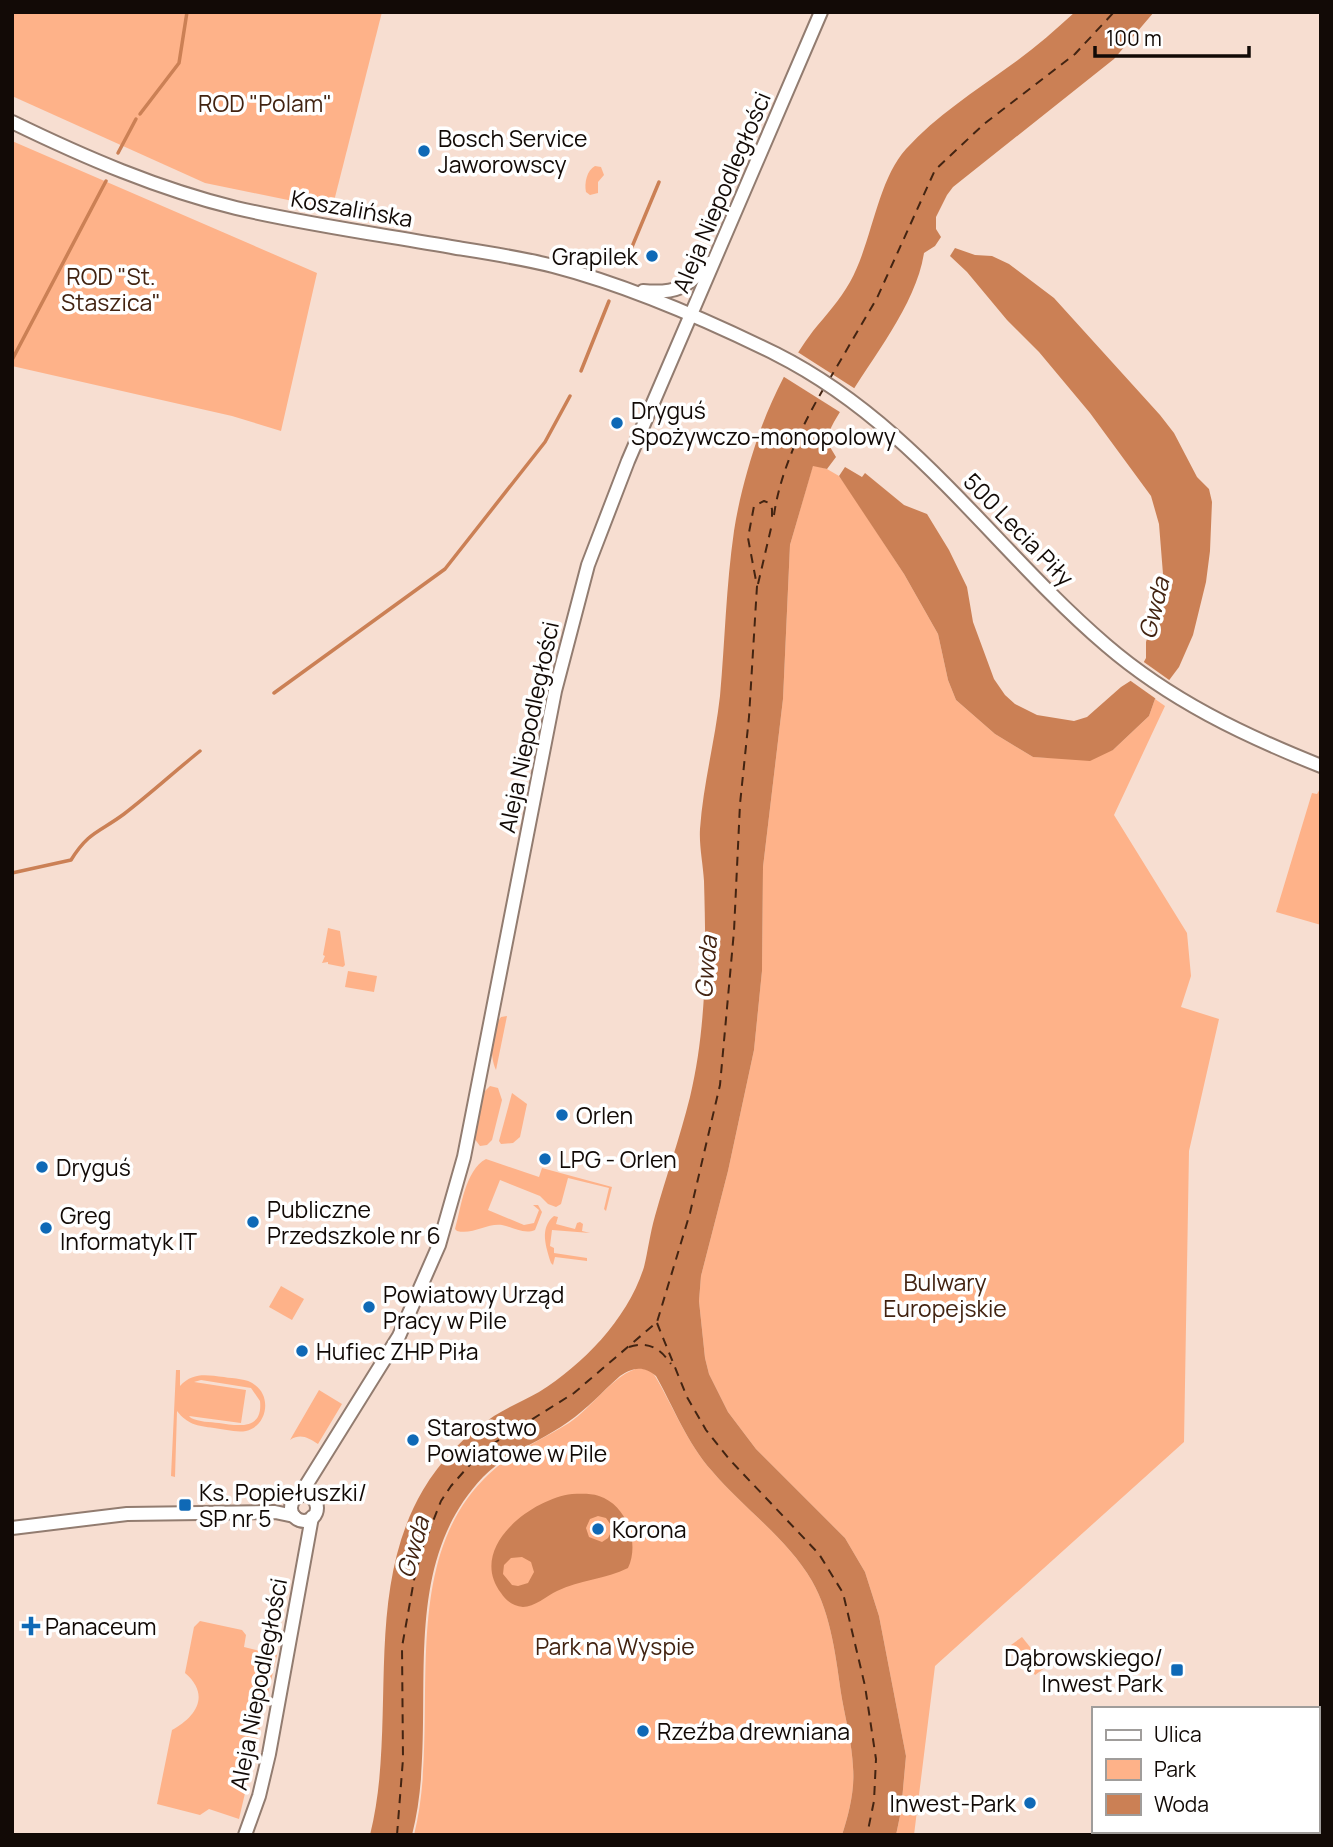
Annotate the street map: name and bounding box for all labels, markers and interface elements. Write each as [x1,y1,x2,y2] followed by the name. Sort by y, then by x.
[1095,14,1249,58] scale bar
[1106,24,1162,52] text: 100 m
[198,87,332,119] park label: ROD "Polam"
[664,87,778,297] street label: Aleja Niepodległości
[438,122,587,180] place label: Bosch Service Jaworowscy
[416,143,432,159] marker: Bosch Service Jaworowscy
[289,182,415,234] street label: Koszalińska
[552,240,639,272] place label: Grapilek
[644,248,660,264] marker: Grapilek
[61,260,161,318] park label: ROD "St. Staszica"
[631,394,896,452] place label: Dryguś Spożywczo-monopolowy
[609,415,625,431] marker: Dryguś Spożywczo-monopolowy
[957,465,1081,593] street label: 500 Lecia Piły
[1129,572,1177,642] water label: Gwda
[490,618,566,836] street label: Aleja Niepodległości
[686,933,724,1000] water label: Gwda
[576,1099,633,1131] place label: Orlen
[554,1107,570,1123] marker: Orlen
[559,1143,677,1175] place label: LPG - Orlen
[56,1151,131,1183] place label: Dryguś
[537,1151,553,1167] marker: LPG - Orlen
[34,1159,50,1175] marker: Dryguś
[267,1193,441,1251] place label: Publiczne Przedszkole nr 6
[60,1199,197,1257] place label: Greg Informatyk IT
[245,1214,261,1230] marker: Publiczne Przedszkole nr 6
[38,1220,54,1236] marker: Greg Informatyk IT
[883,1266,1007,1324] park label: Bulwary Europejskie
[383,1278,564,1336] place label: Powiatowy Urząd Pracy w Pile
[361,1299,377,1315] marker: Powiatowy Urząd Pracy w Pile
[316,1335,479,1367] place label: Hufiec ZHP Piła
[294,1343,310,1359] marker: Hufiec ZHP Piła
[427,1411,607,1469] place label: Starostwo Powiatowe w Pile
[405,1432,421,1448] marker: Starostwo Powiatowe w Pile
[199,1476,367,1534] place label: Ks. Popiełuszki/ SP nr 5
[177,1497,193,1513] marker: Ks. Popiełuszki/ SP nr 5
[388,1511,437,1582] water label: Gwda
[612,1513,686,1545] place label: Korona
[590,1521,606,1537] marker: Korona
[222,1575,294,1793] street label: Aleja Niepodległości
[45,1610,157,1642] place label: Panaceum
[23,1618,39,1634] marker: Panaceum
[535,1630,695,1662] park label: Park na Wyspie
[1004,1641,1164,1699] place label: Dąbrowskiego/ Inwest Park
[1169,1662,1185,1678] marker: Dąbrowskiego/ Inwest Park
[1092,1707,1319,1833] legend
[657,1715,850,1747] place label: Rzeźba drewniana
[1154,1720,1202,1748] text: Ulica
[635,1723,651,1739] marker: Rzeźba drewniana
[1154,1755,1196,1783] text: Park
[890,1787,1017,1819] place label: Inwest-Park
[1154,1790,1209,1818] text: Woda
[1022,1795,1038,1811] marker: Inwest-Park

